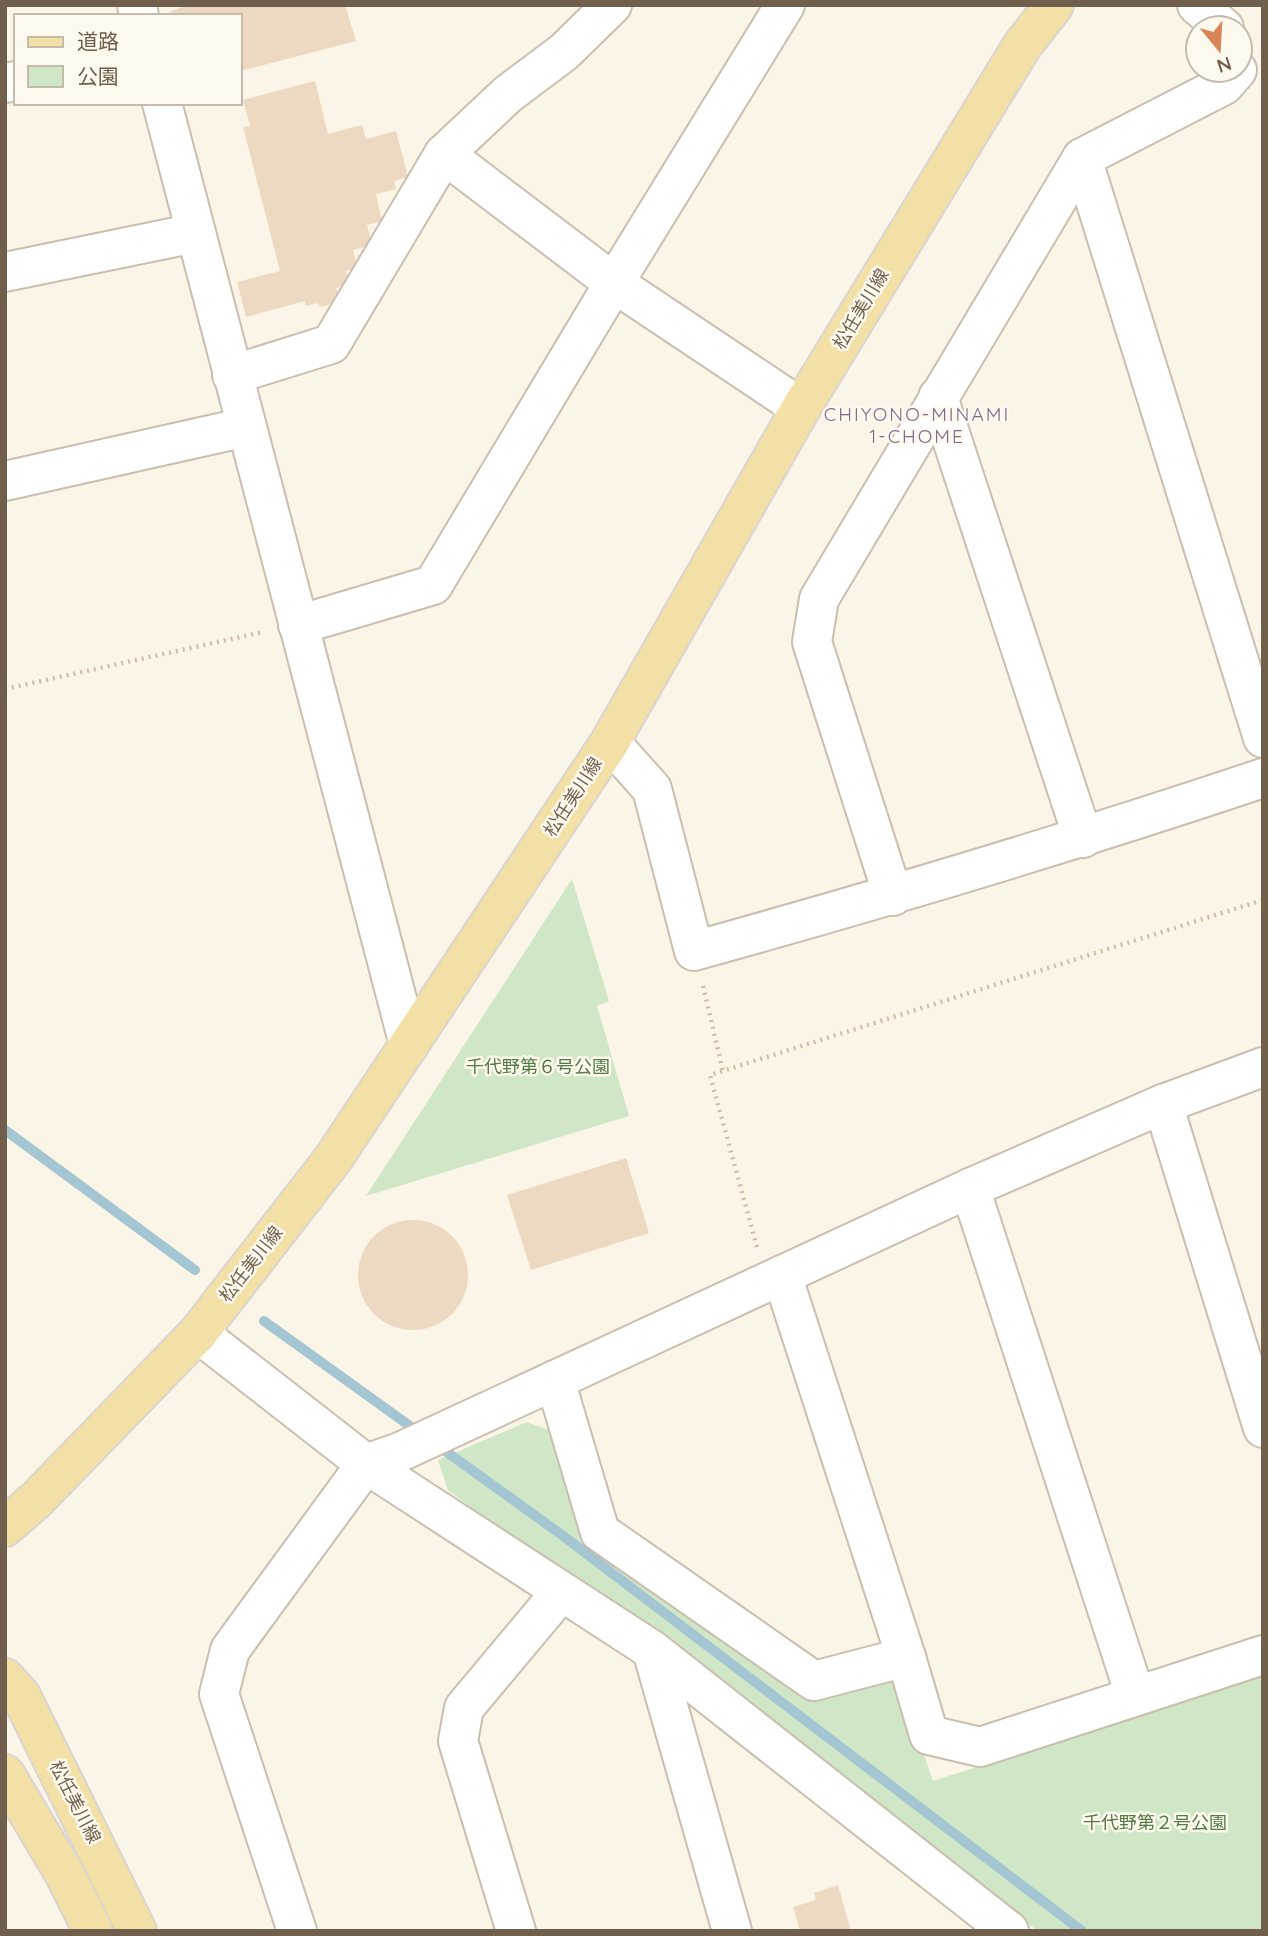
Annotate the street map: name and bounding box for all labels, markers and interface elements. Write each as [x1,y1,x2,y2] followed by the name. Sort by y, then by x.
[14,14,242,105] legend
[1184,14,1254,84] north arrow
[77,28,119,54] text: 道路
[1214,52,1235,79] text: N
[77,63,119,89] text: 公園
[828,264,894,353] street label: 松任美川線
[824,402,1010,448] district label: CHIYONO-MINAMI 1-CHOME
[538,753,607,841] street label: 松任美川線
[466,1055,610,1078] park label: 千代野第６号公園
[214,1221,287,1306] street label: 松任美川線
[45,1756,106,1847] street label: 松任美川線
[1083,1811,1227,1834] park label: 千代野第２号公園

